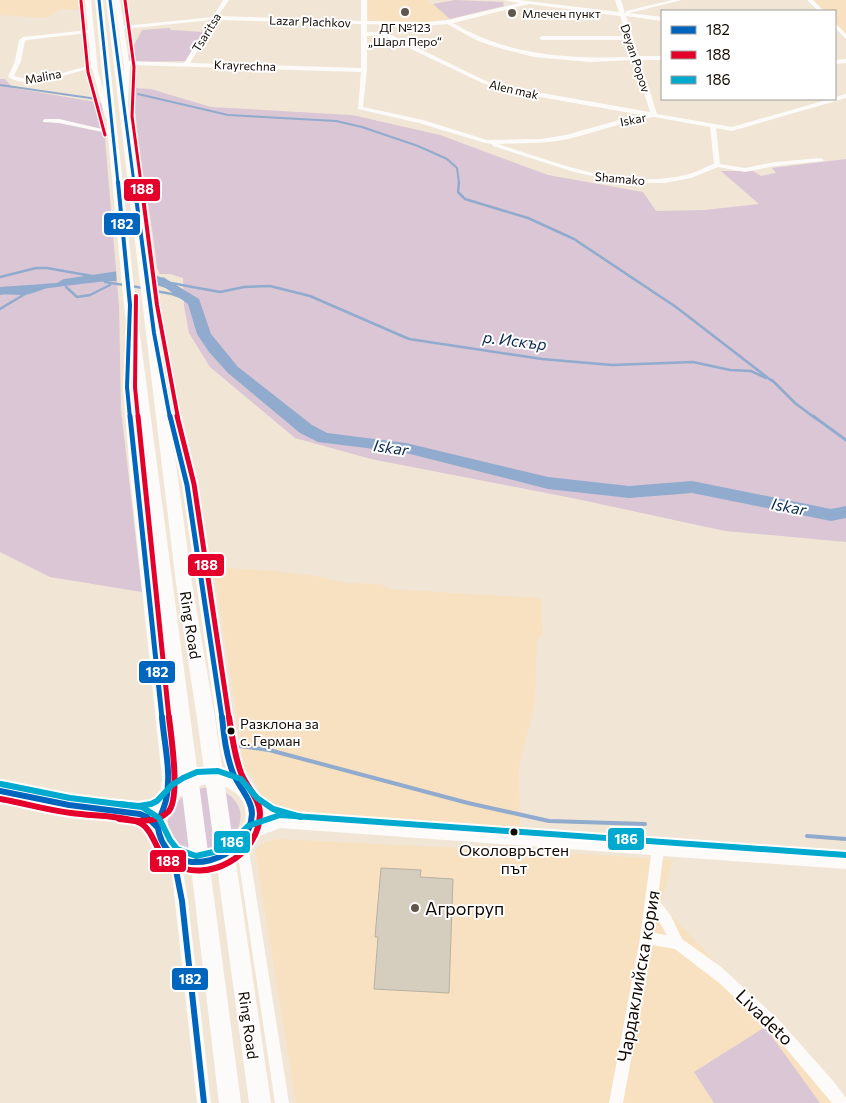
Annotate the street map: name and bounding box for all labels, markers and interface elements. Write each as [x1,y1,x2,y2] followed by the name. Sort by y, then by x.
[399,6,411,18] marker: ДГ №123 „Шарл Перо“
[522,6,601,20] place label: Млечен пункт
[506,7,518,19] marker: Млечен пункт
[189,10,223,54] street label: Tsaritsa
[661,10,836,100] legend
[269,13,351,29] street label: Lazar Plachkov
[368,20,442,48] place label: ДГ №123 „Шарл Перо“
[706,20,730,38] text: 182
[618,22,654,94] street label: Deyan Popov
[706,45,731,63] text: 188
[214,57,276,73] street label: Krayrechna
[24,66,62,86] street label: Malina
[706,70,731,88] text: 186
[488,77,540,102] street label: Alen mak
[619,110,647,128] street label: Iskar
[594,169,646,187] street label: Shamako
[123,178,161,202] line badge: 188
[130,180,154,197] text: 188
[103,212,141,236] line badge: 182
[111,215,133,232] text: 182
[481,327,548,353] water label: р. Искър
[372,435,410,459] water label: Iskar
[770,493,809,519] water label: Iskar
[187,553,225,577] line badge: 188
[194,556,218,573] text: 188
[177,590,205,660] street label: Ring Road
[138,660,176,684] line badge: 182
[146,663,168,680] text: 182
[240,715,319,749] place label: Разклона за с. Герман
[226,726,236,736] marker: Разклона за с. Герман
[509,827,519,837] marker: Околовръстен път
[607,827,645,851] line badge: 186
[213,830,251,854] line badge: 186
[614,830,638,847] text: 186
[220,833,244,850] text: 186
[459,840,569,877] place label: Околовръстен път
[149,849,187,873] line badge: 188
[156,852,180,869] text: 188
[612,888,664,1064] street label: Чардаклийска кория
[425,897,504,919] place label: Агрогруп
[409,902,421,914] marker: Агрогруп
[171,967,209,991] line badge: 182
[179,970,201,987] text: 182
[732,984,798,1050] street label: Livadeto
[235,990,263,1060] street label: Ring Road

